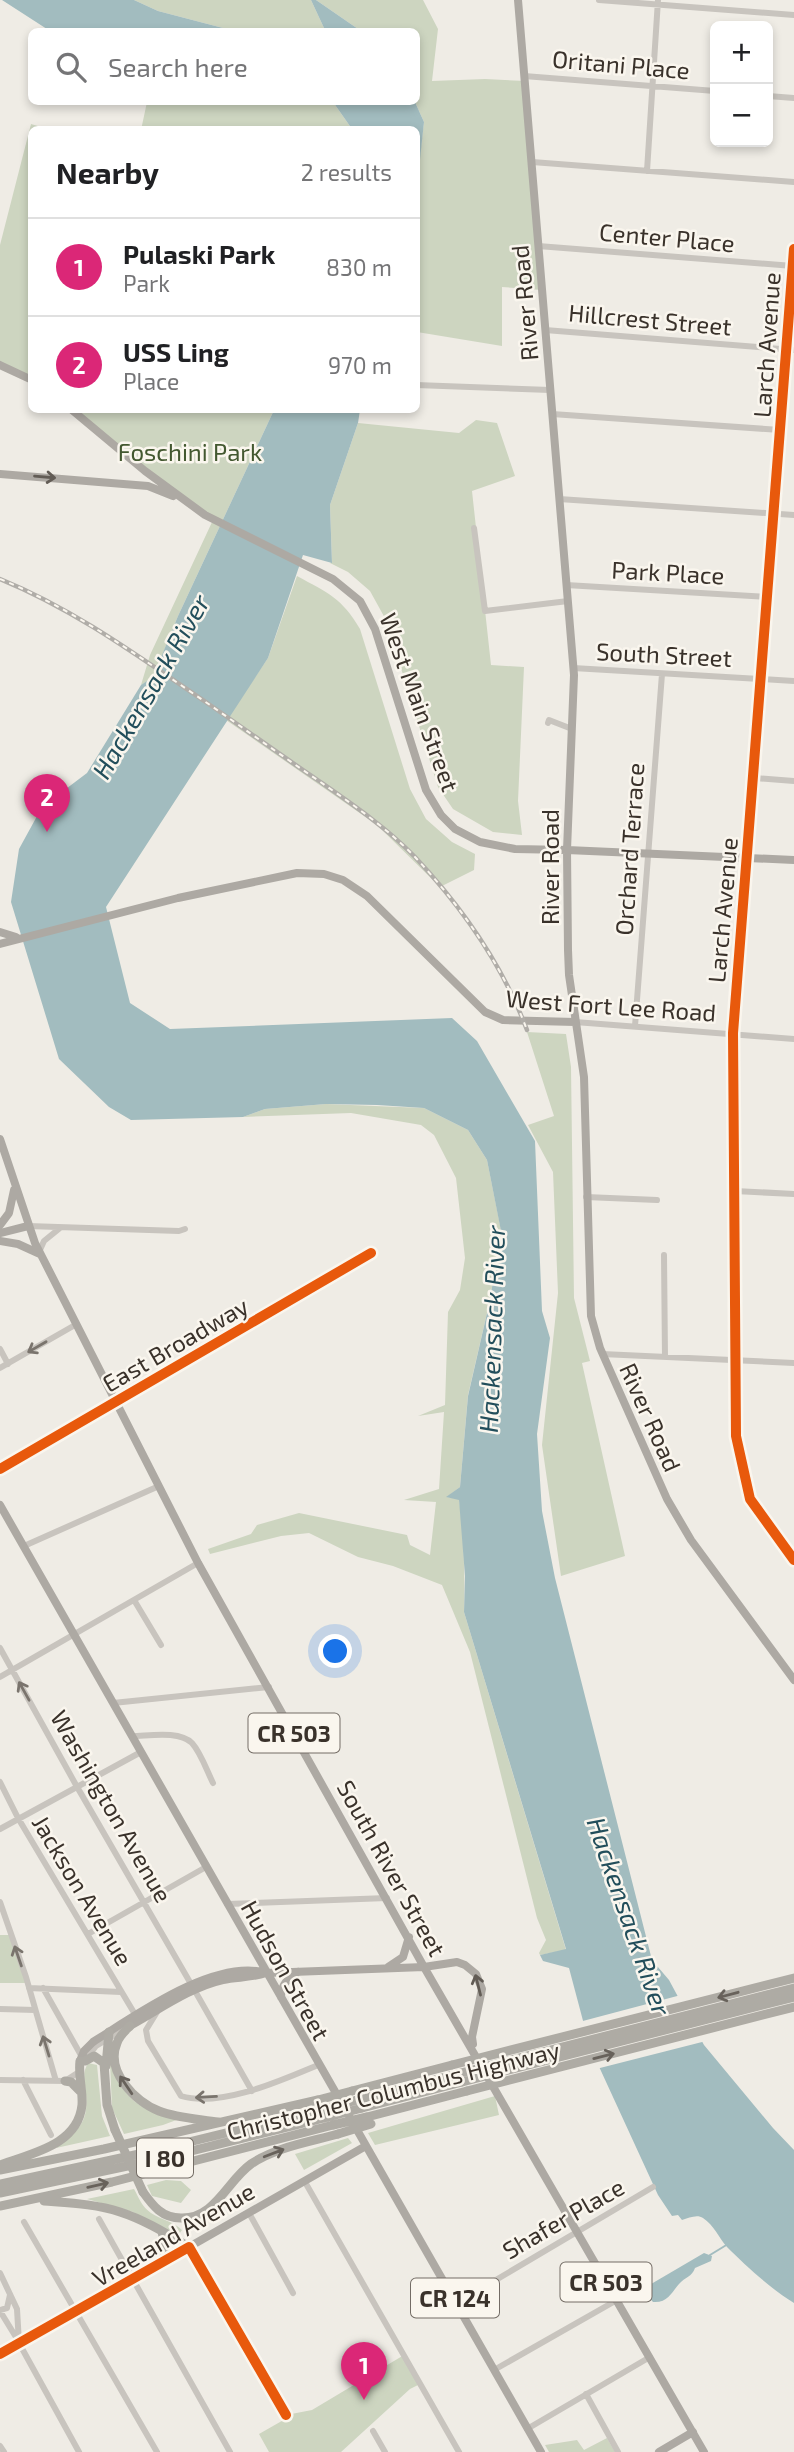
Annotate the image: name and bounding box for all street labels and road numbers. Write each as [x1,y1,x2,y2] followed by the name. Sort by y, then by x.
[551,44,691,84] street label: Oritani Place
[598,217,736,257] street label: Center Place
[505,244,543,362] street label: River Road
[746,271,786,419] street label: Larch Avenue
[567,297,733,341] street label: Hillcrest Street
[611,555,725,589] street label: Park Place
[374,609,466,795] street label: West Main Street
[595,636,733,672] street label: South Street
[608,762,650,936] street label: Orchard Terrace
[535,809,564,925] street label: River Road
[701,836,743,984] street label: Larch Avenue
[505,983,717,1027] street label: West Fort Lee Road
[97,1290,253,1397] street label: East Broadway
[614,1358,688,1476] street label: River Road
[45,1705,179,1907] street label: Washington Avenue
[248,1714,340,1752] road number: CR 503
[332,1775,452,1961] street label: South River Street
[27,1810,139,1970] street label: Jackson Avenue
[236,1895,336,2045] street label: Hudson Street
[223,2034,563,2145] street label: Christopher Columbus Highway
[137,2138,193,2178] road number: I 80
[497,2171,629,2265] street label: Shafer Place
[87,2176,259,2292] street label: Vreeland Avenue
[560,2262,652,2302] road number: CR 503
[411,2278,499,2318] road number: CR 124

